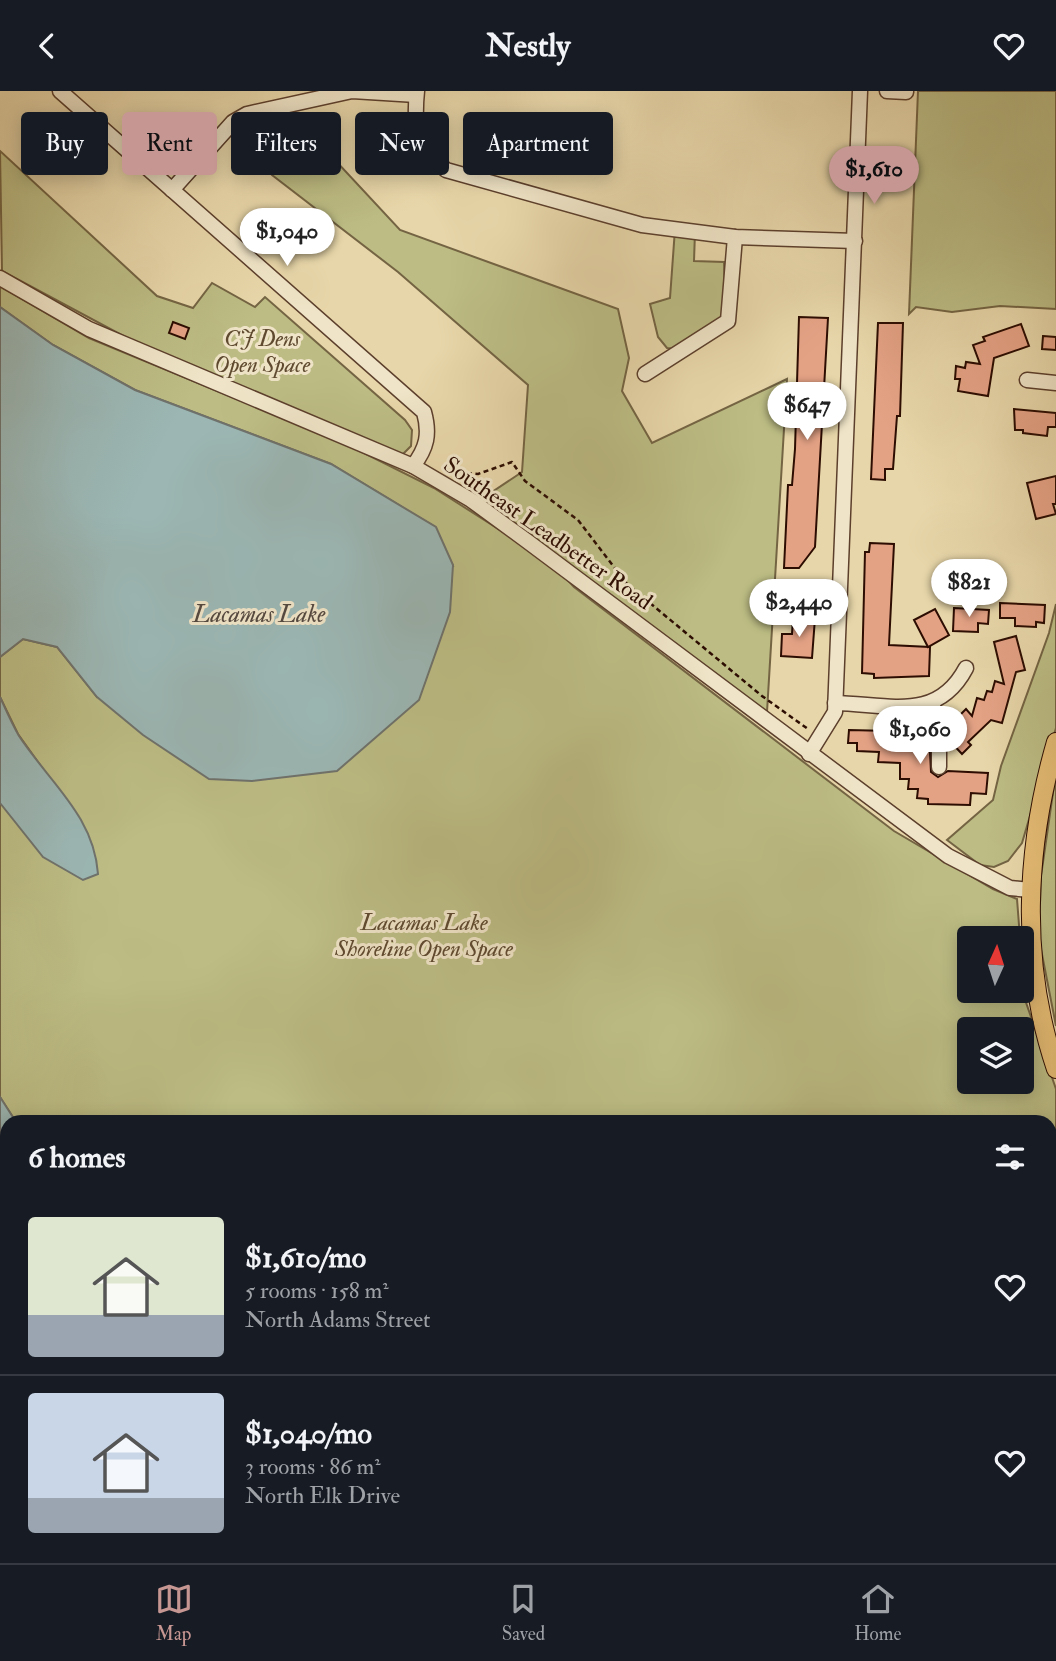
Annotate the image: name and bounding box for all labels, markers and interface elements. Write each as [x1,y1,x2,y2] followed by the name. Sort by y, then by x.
[486,26,570,66] text: Nestly
[28,27,66,65] icon: back
[990,27,1028,65] icon: heart
[21,112,108,175] chip: Buy
[122,112,217,175] chip: Rent
[231,112,341,175] chip: Filters
[355,112,449,175] chip: New
[463,112,613,175] chip: Apartment
[817,146,931,206] pin: $1,610
[845,154,903,183] text: $1,610
[230,209,344,268] pin: $1,040
[256,216,318,245] text: $1,040
[214,324,310,379] park label: CJ Dens Open Space
[766,383,848,442] pin: $647
[783,390,831,419] text: $647
[438,450,658,616] street label: Southeast Leadbetter Road
[928,559,1010,619] pin: $821
[947,567,991,596] text: $821
[742,580,856,639] pin: $2,440
[765,587,833,616] text: $2,440
[192,599,326,630] water label: Lacamas Lake
[863,707,977,766] pin: $1,060
[889,714,951,743] text: $1,060
[334,908,513,963] park label: Lacamas Lake Shoreline Open Space
[957,926,1034,1003] north arrow
[957,926,1034,1094] map controls
[957,1017,1034,1094] button: layers
[991,1138,1029,1176] icon: filters
[28,1139,126,1176] text: 6 homes
[245,1239,366,1276] text: $1,610/mo
[84,1245,168,1329] icon: home
[991,1268,1029,1306] icon: heart
[245,1276,389,1305] text: 5 rooms · 158 m²
[245,1305,430,1334] text: North Adams Street
[245,1415,372,1452] text: $1,040/mo
[84,1421,168,1505] icon: home
[991,1444,1029,1482] icon: heart
[245,1452,381,1481] text: 3 rooms · 86 m²
[245,1481,400,1510] text: North Elk Drive
[155,1580,193,1646] tab: Map
[502,1580,545,1646] tab: Saved
[854,1580,901,1646] tab: Home

